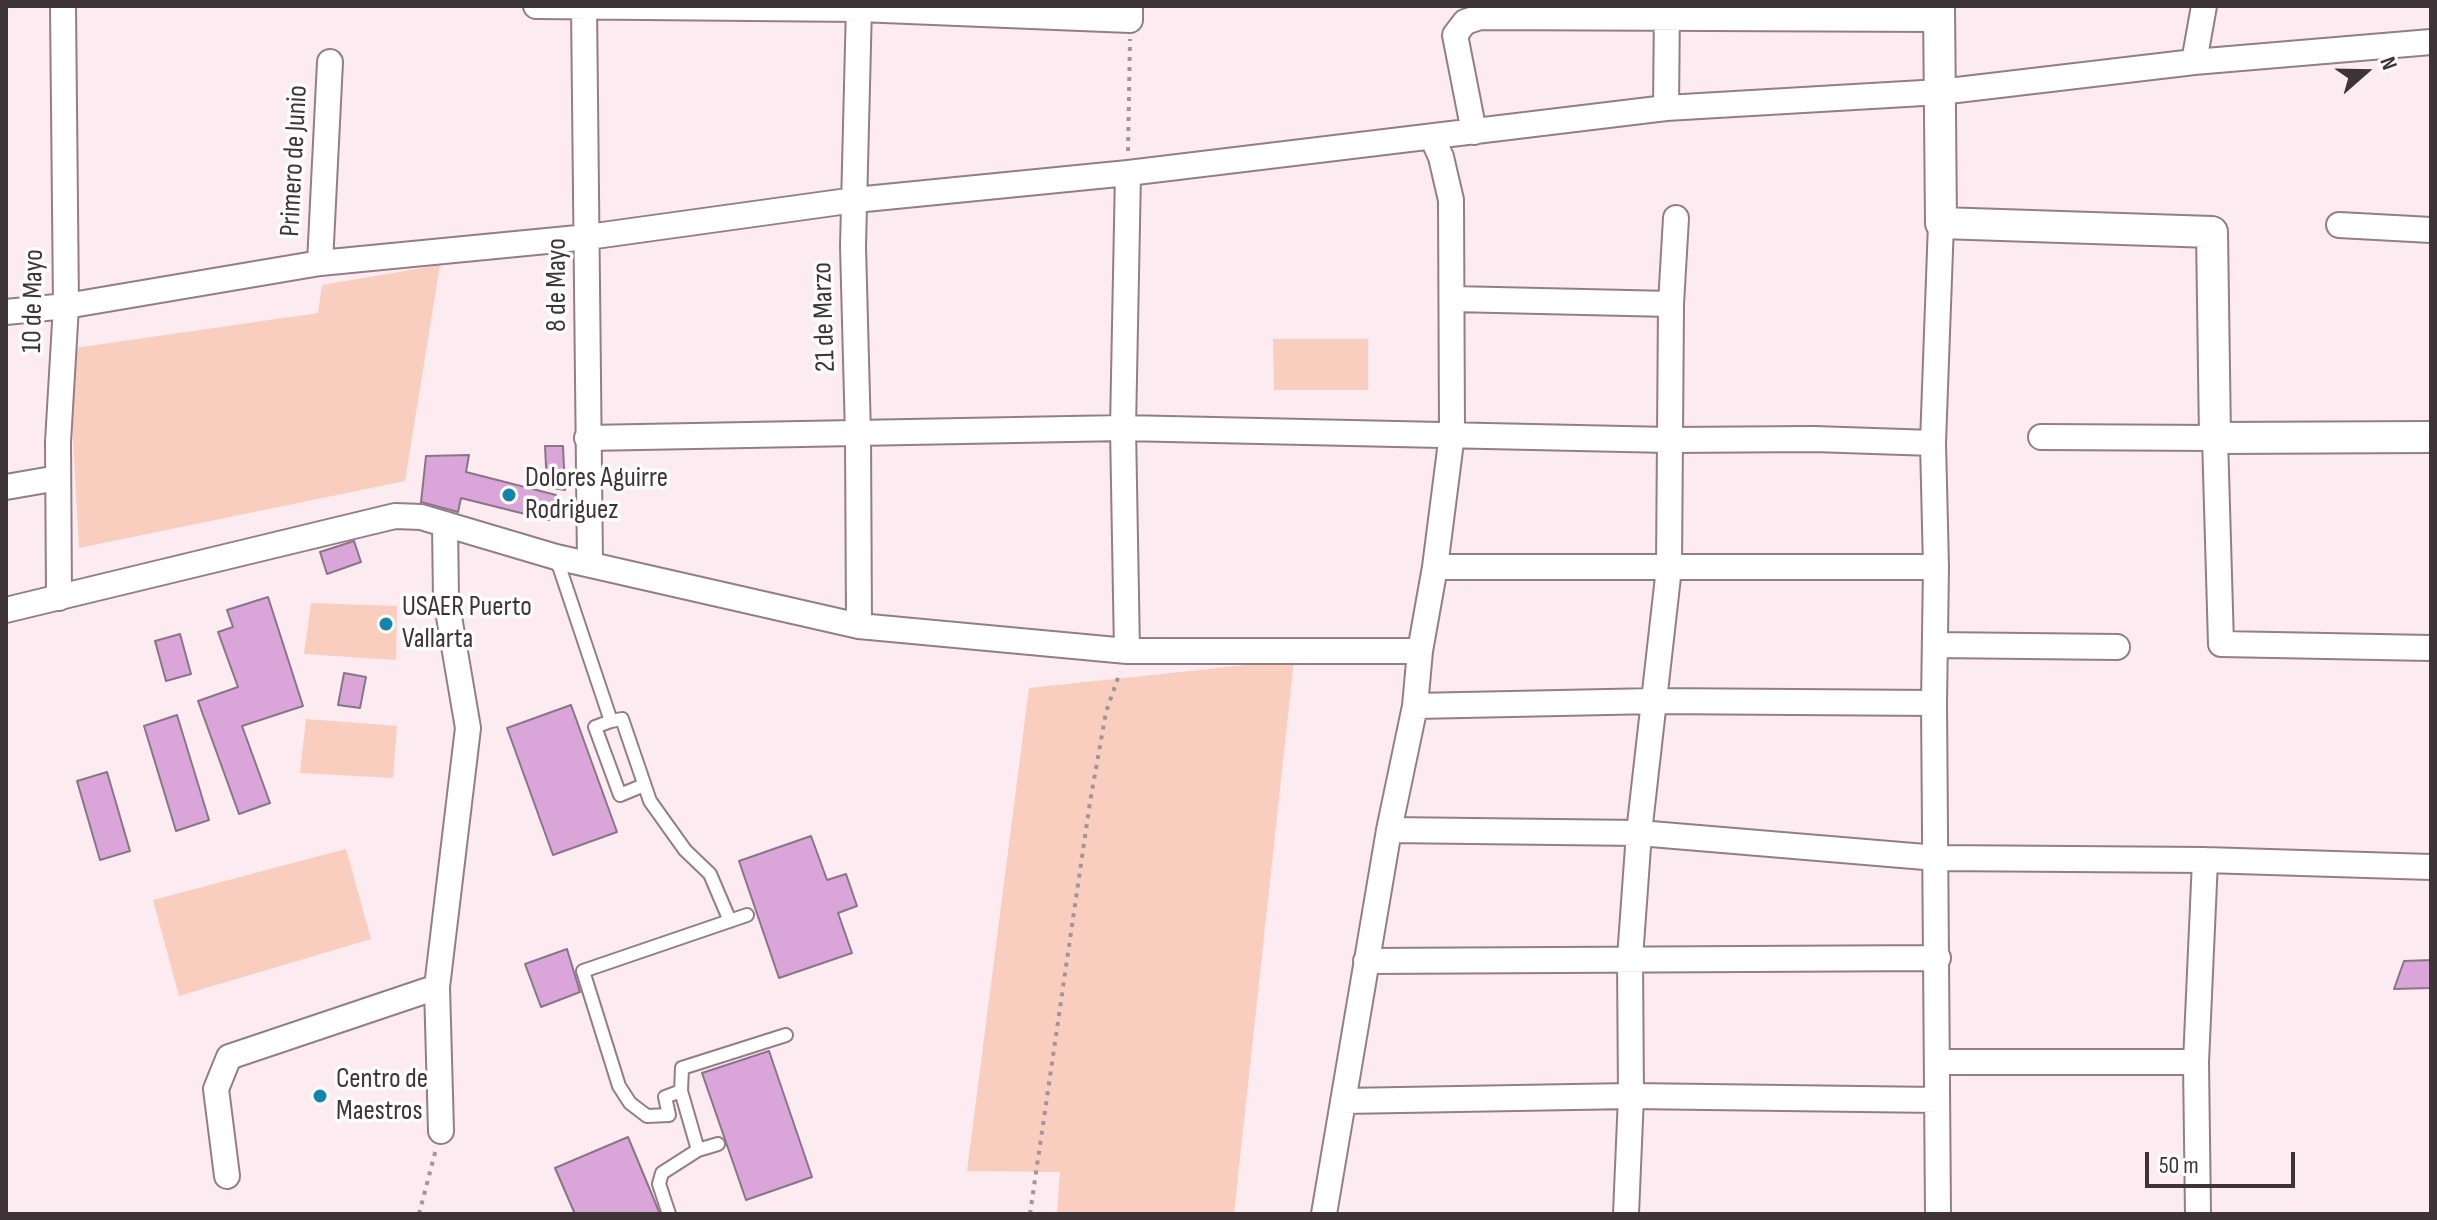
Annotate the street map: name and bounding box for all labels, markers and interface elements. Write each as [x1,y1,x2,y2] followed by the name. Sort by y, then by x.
[2325,32,2405,112] north arrow
[2373,53,2403,74] text: N
[274,84,316,238] street label: Primero de Junio
[541,238,575,332] street label: 8 de Mayo
[16,249,52,353] street label: 10 de Mayo
[806,261,844,373] street label: 21 de Marzo
[525,462,668,528] place label: Dolores Aguirre Rodriguez
[500,486,518,504] marker: Dolores Aguirre Rodriguez
[402,591,532,657] place label: USAER Puerto Vallarta
[377,615,395,633] marker: USAER Puerto Vallarta
[336,1063,428,1129] place label: Centro de Maestros
[311,1087,329,1105] marker: Centro de Maestros
[2149,1136,2299,1186] scale bar
[2159,1151,2199,1180] text: 50 m

